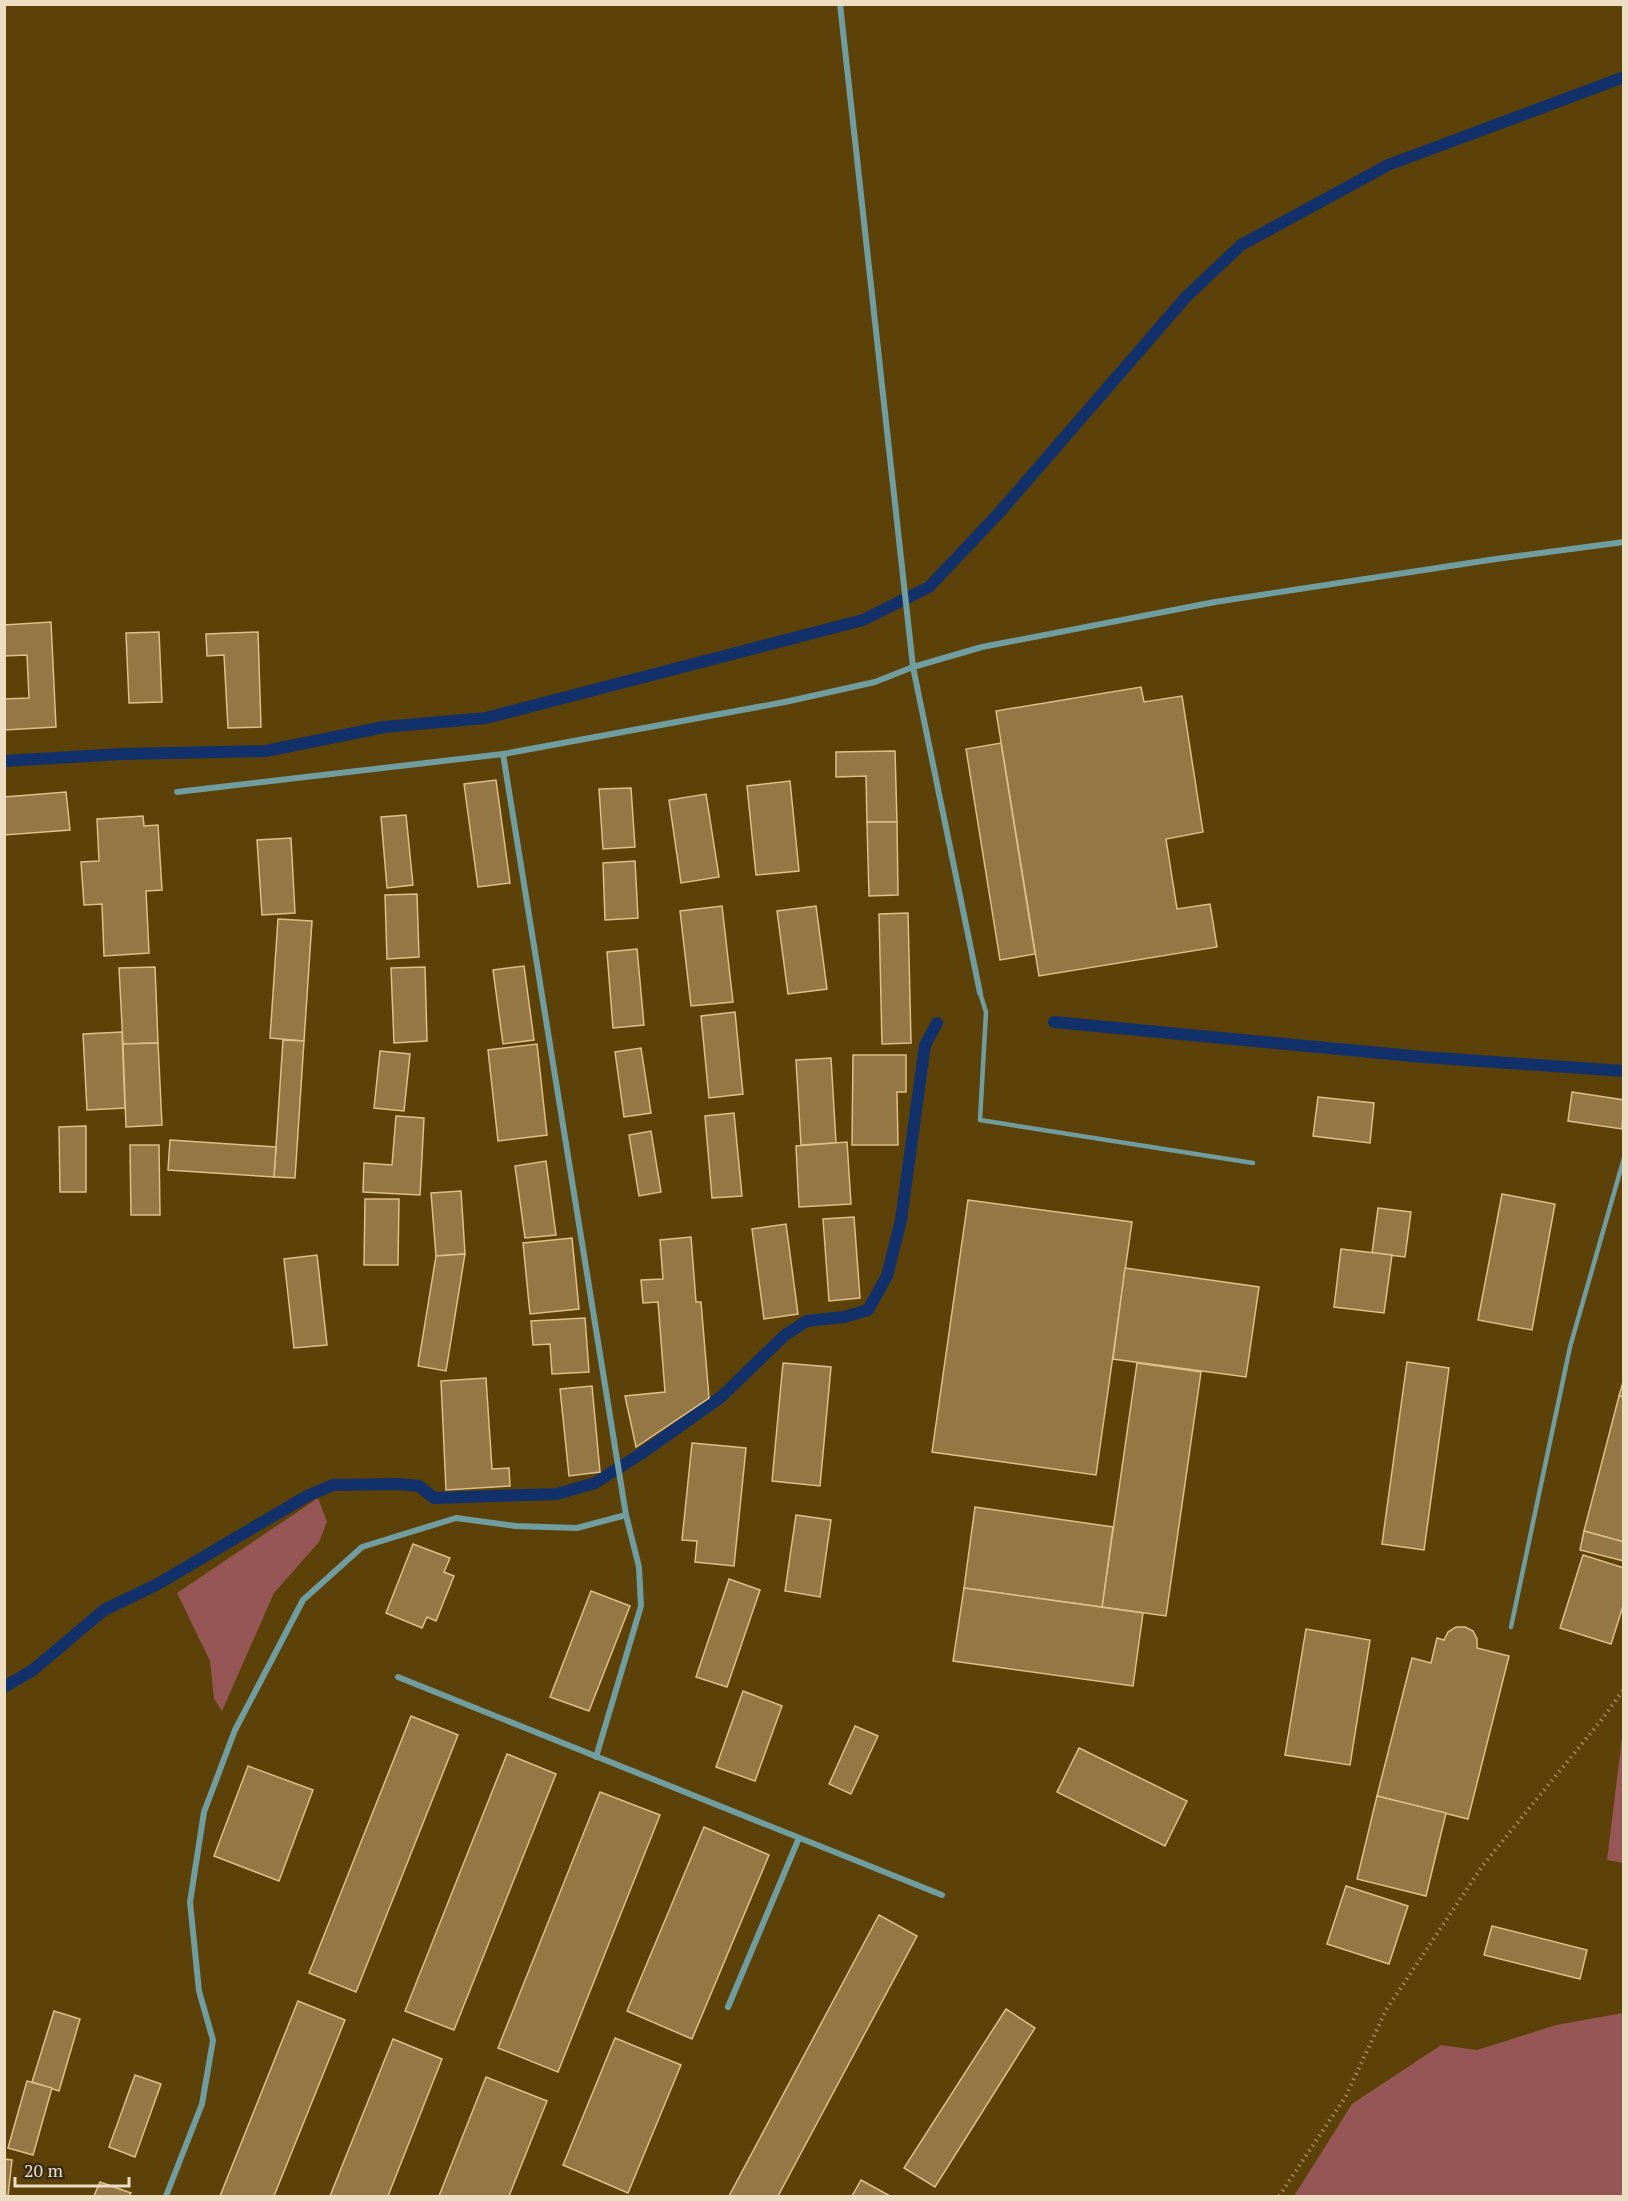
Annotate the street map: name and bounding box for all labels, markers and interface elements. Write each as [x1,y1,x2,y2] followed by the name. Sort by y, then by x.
[15,2150,129,2188] scale bar
[24,2158,64,2182] text: 20 m

